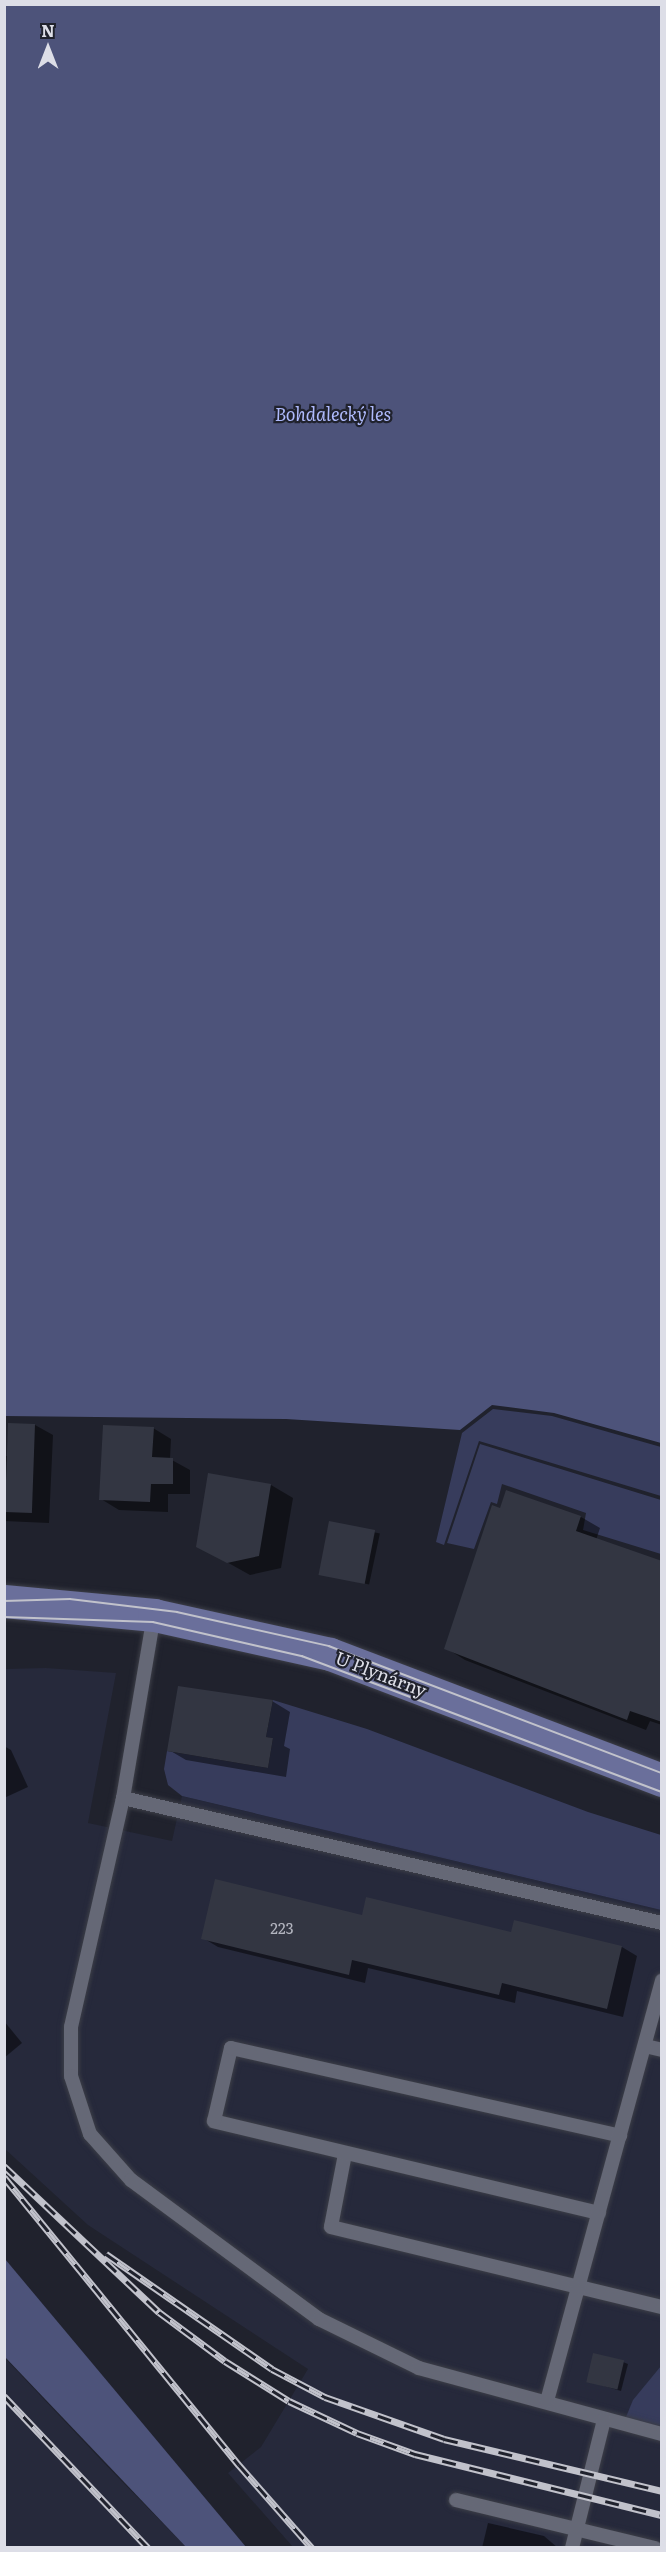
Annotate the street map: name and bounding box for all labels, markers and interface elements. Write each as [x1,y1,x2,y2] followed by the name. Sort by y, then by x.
[18,18,78,78] north arrow
[41,18,55,42] text: N
[275,403,391,425] park label: Bohdalecký les
[332,1647,430,1701] street label: U Plynárny
[270,1919,294,1937] house number: 223

